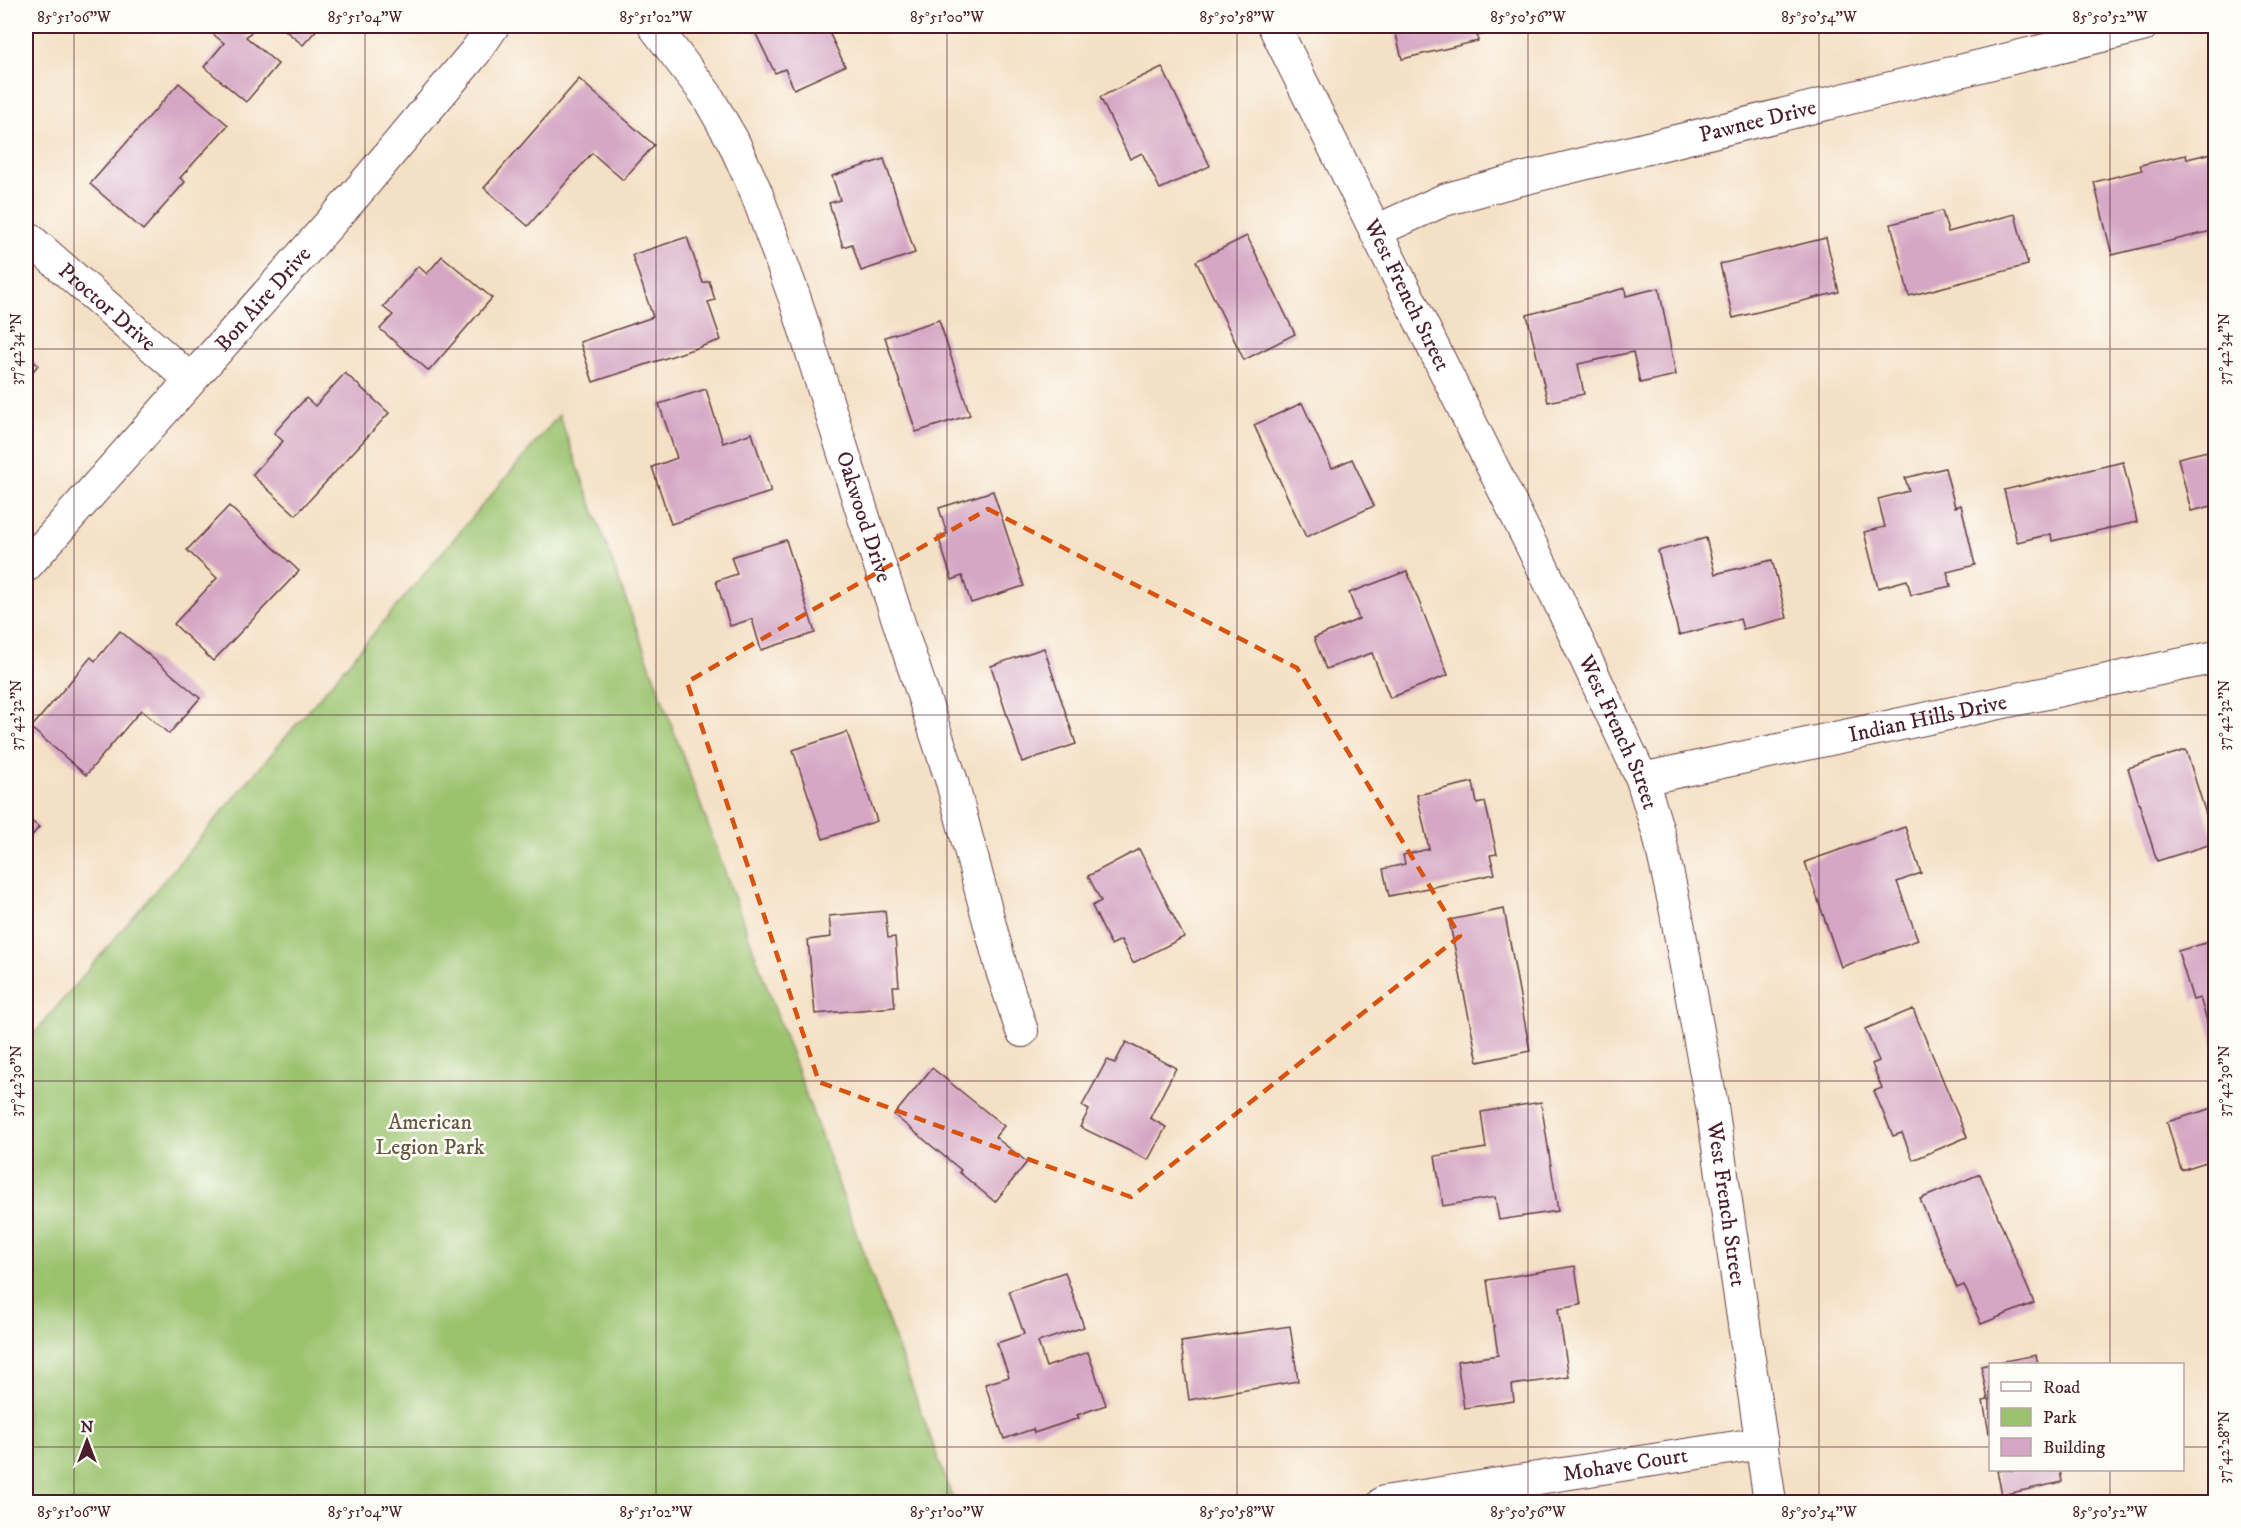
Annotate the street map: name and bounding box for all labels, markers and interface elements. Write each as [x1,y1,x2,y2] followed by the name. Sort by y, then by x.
[37,8,111,27] text: 85°51'06"W
[328,8,402,27] text: 85°51'04"W
[619,8,693,27] text: 85°51'02"W
[910,8,984,27] text: 85°51'00"W
[1199,8,1275,27] text: 85°50'58"W
[1490,8,1566,27] text: 85°50'56"W
[1781,8,1857,27] text: 85°50'54"W
[2072,8,2148,27] text: 85°50'52"W
[1696,93,1819,148] street label: Pawnee Drive
[1358,213,1456,375] street label: West French Street
[209,241,317,357] street label: Bon Aire Drive
[53,257,162,357] street label: Proctor Drive
[7,313,26,385] text: 37°42'34"N
[2215,313,2234,385] text: 37°42'34"N
[830,448,898,586] street label: Oakwood Drive
[1572,650,1664,813] street label: West French Street
[7,680,26,750] text: 37°42'32"N
[2215,680,2234,750] text: 37°42'32"N
[1846,688,2009,748] street label: Indian Hills Drive
[7,1045,26,1117] text: 37°42'30"N
[2215,1045,2234,1117] text: 37°42'30"N
[375,1109,485,1161] park label: American Legion Park
[1701,1119,1752,1288] street label: West French Street
[1989,1363,2184,1471] legend
[2043,1377,2080,1399] text: Road
[2043,1407,2077,1429] text: Park
[57,1411,117,1471] north arrow
[2215,1411,2234,1483] text: 37°42'28"N
[80,1417,94,1437] text: N
[2043,1437,2105,1459] text: Building
[1561,1441,1689,1487] street label: Mohave Court
[37,1503,111,1522] text: 85°51'06"W
[328,1503,402,1522] text: 85°51'04"W
[619,1503,693,1522] text: 85°51'02"W
[910,1503,984,1522] text: 85°51'00"W
[1199,1503,1275,1522] text: 85°50'58"W
[1490,1503,1566,1522] text: 85°50'56"W
[1781,1503,1857,1522] text: 85°50'54"W
[2072,1503,2148,1522] text: 85°50'52"W

